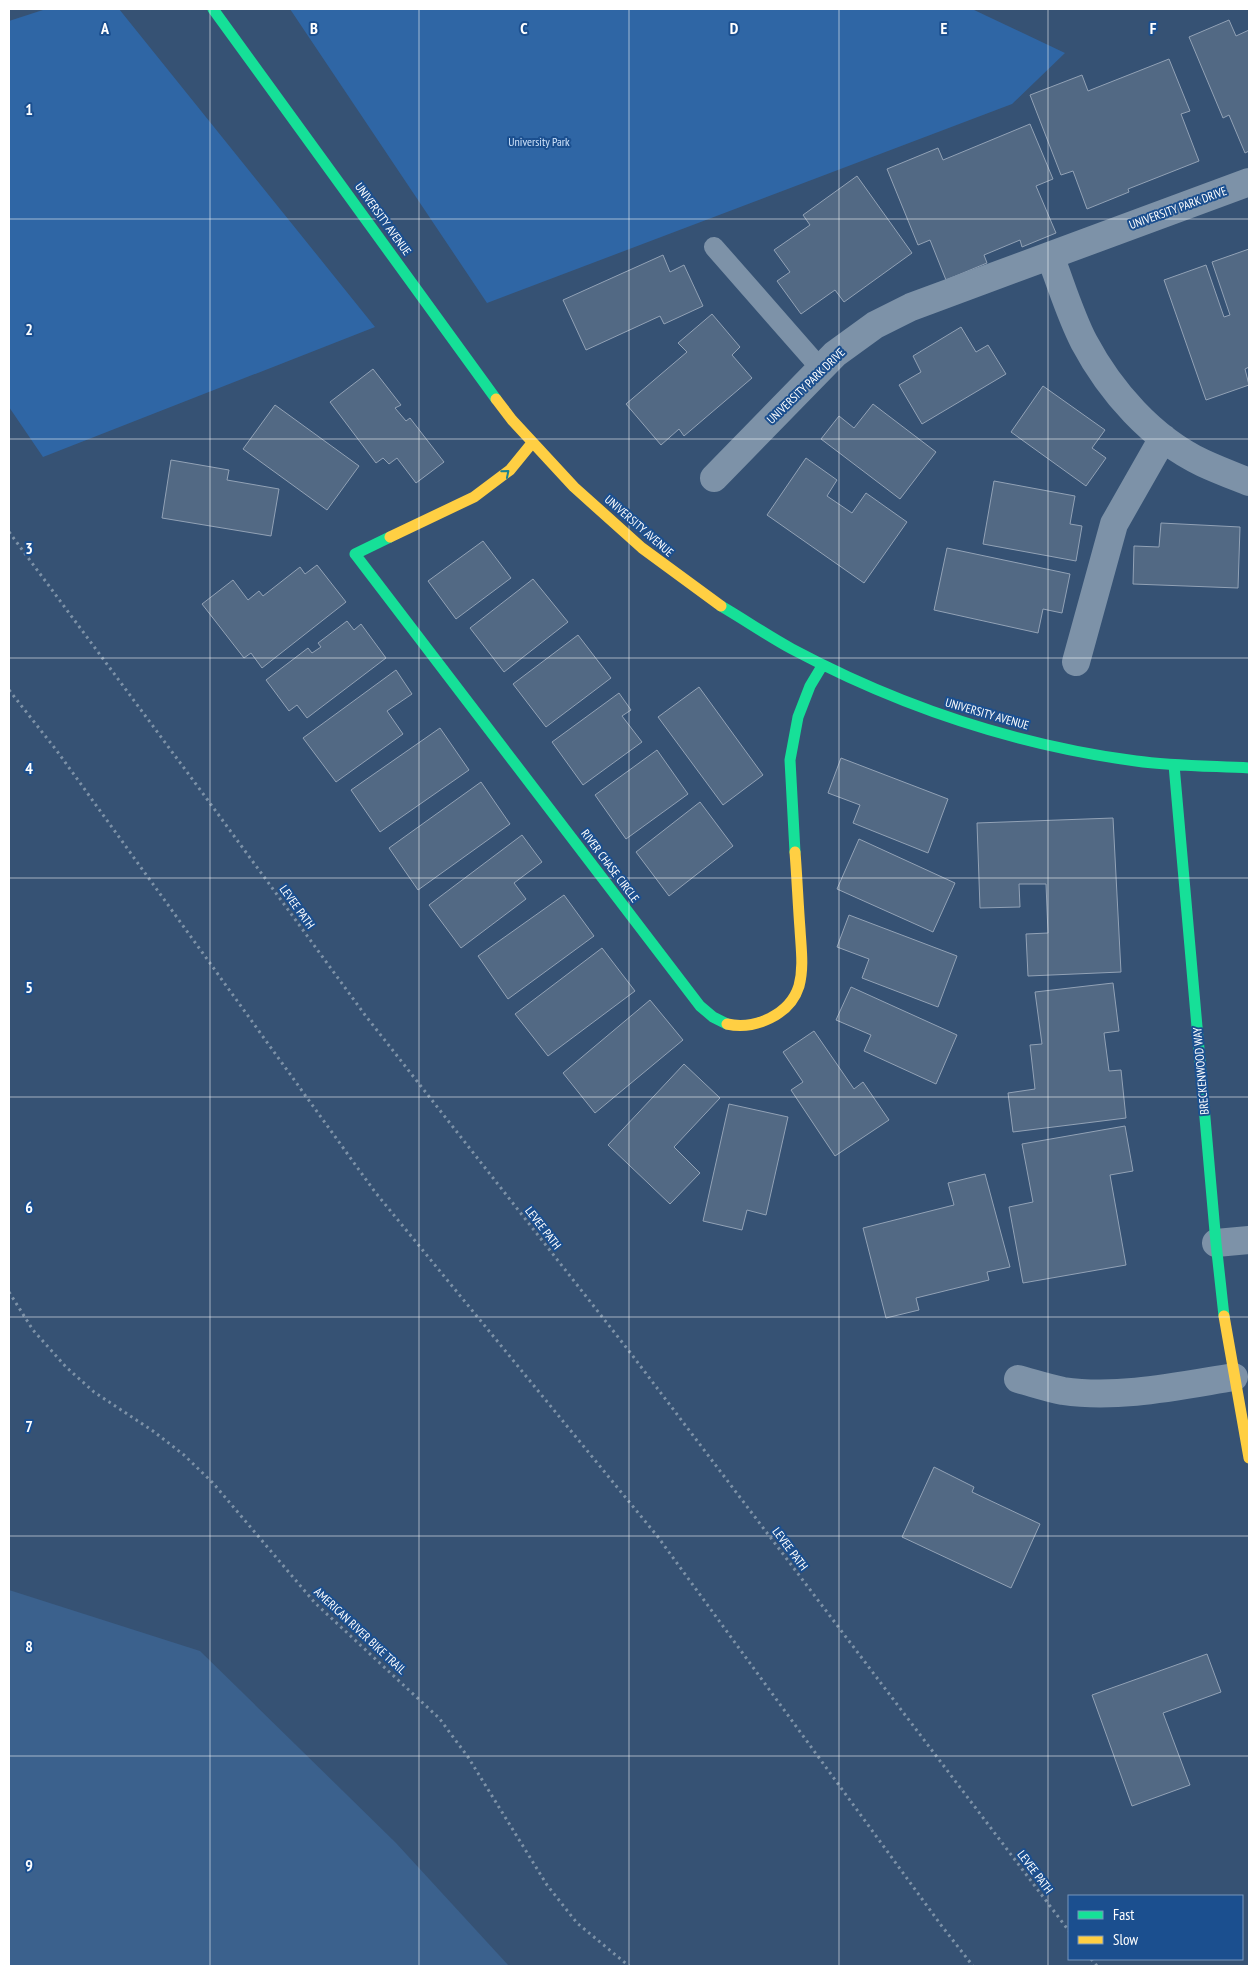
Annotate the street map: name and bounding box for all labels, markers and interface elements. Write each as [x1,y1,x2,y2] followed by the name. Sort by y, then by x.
[100,18,110,38] text: A
[310,18,318,38] text: B
[520,18,528,38] text: C
[730,18,739,38] text: D
[941,18,948,38] text: E
[1150,18,1157,38] text: F
[25,99,33,119] text: 1
[508,134,570,149] park label: University Park
[352,179,415,258] street label: UNIVERSITY AVENUE
[1127,183,1229,232] street label: UNIVERSITY PARK DRIVE
[25,319,33,339] text: 2
[763,345,848,427] street label: UNIVERSITY PARK DRIVE
[500,469,509,478] one-way arrow
[602,492,677,560] street label: UNIVERSITY AVENUE
[25,538,33,558] text: 3
[944,694,1031,733] street label: UNIVERSITY AVENUE
[25,758,33,778] text: 4
[578,826,643,905] street label: RIVER CHASE CIRCLE
[277,882,318,931] street label: LEVEE PATH
[25,977,33,997] text: 5
[1189,1026,1212,1115] street label: BRECKENWOOD WAY
[25,1197,33,1217] text: 6
[522,1203,565,1252] street label: LEVEE PATH
[25,1416,33,1436] text: 7
[769,1524,811,1573] street label: LEVEE PATH
[311,1584,410,1677] street label: AMERICAN RIVER BIKE TRAIL
[25,1636,33,1656] text: 8
[1014,1847,1056,1896] street label: LEVEE PATH
[25,1855,33,1875] text: 9
[1068,1895,1243,1960] legend
[1113,1905,1134,1924] text: Fast
[1113,1930,1138,1949] text: Slow

